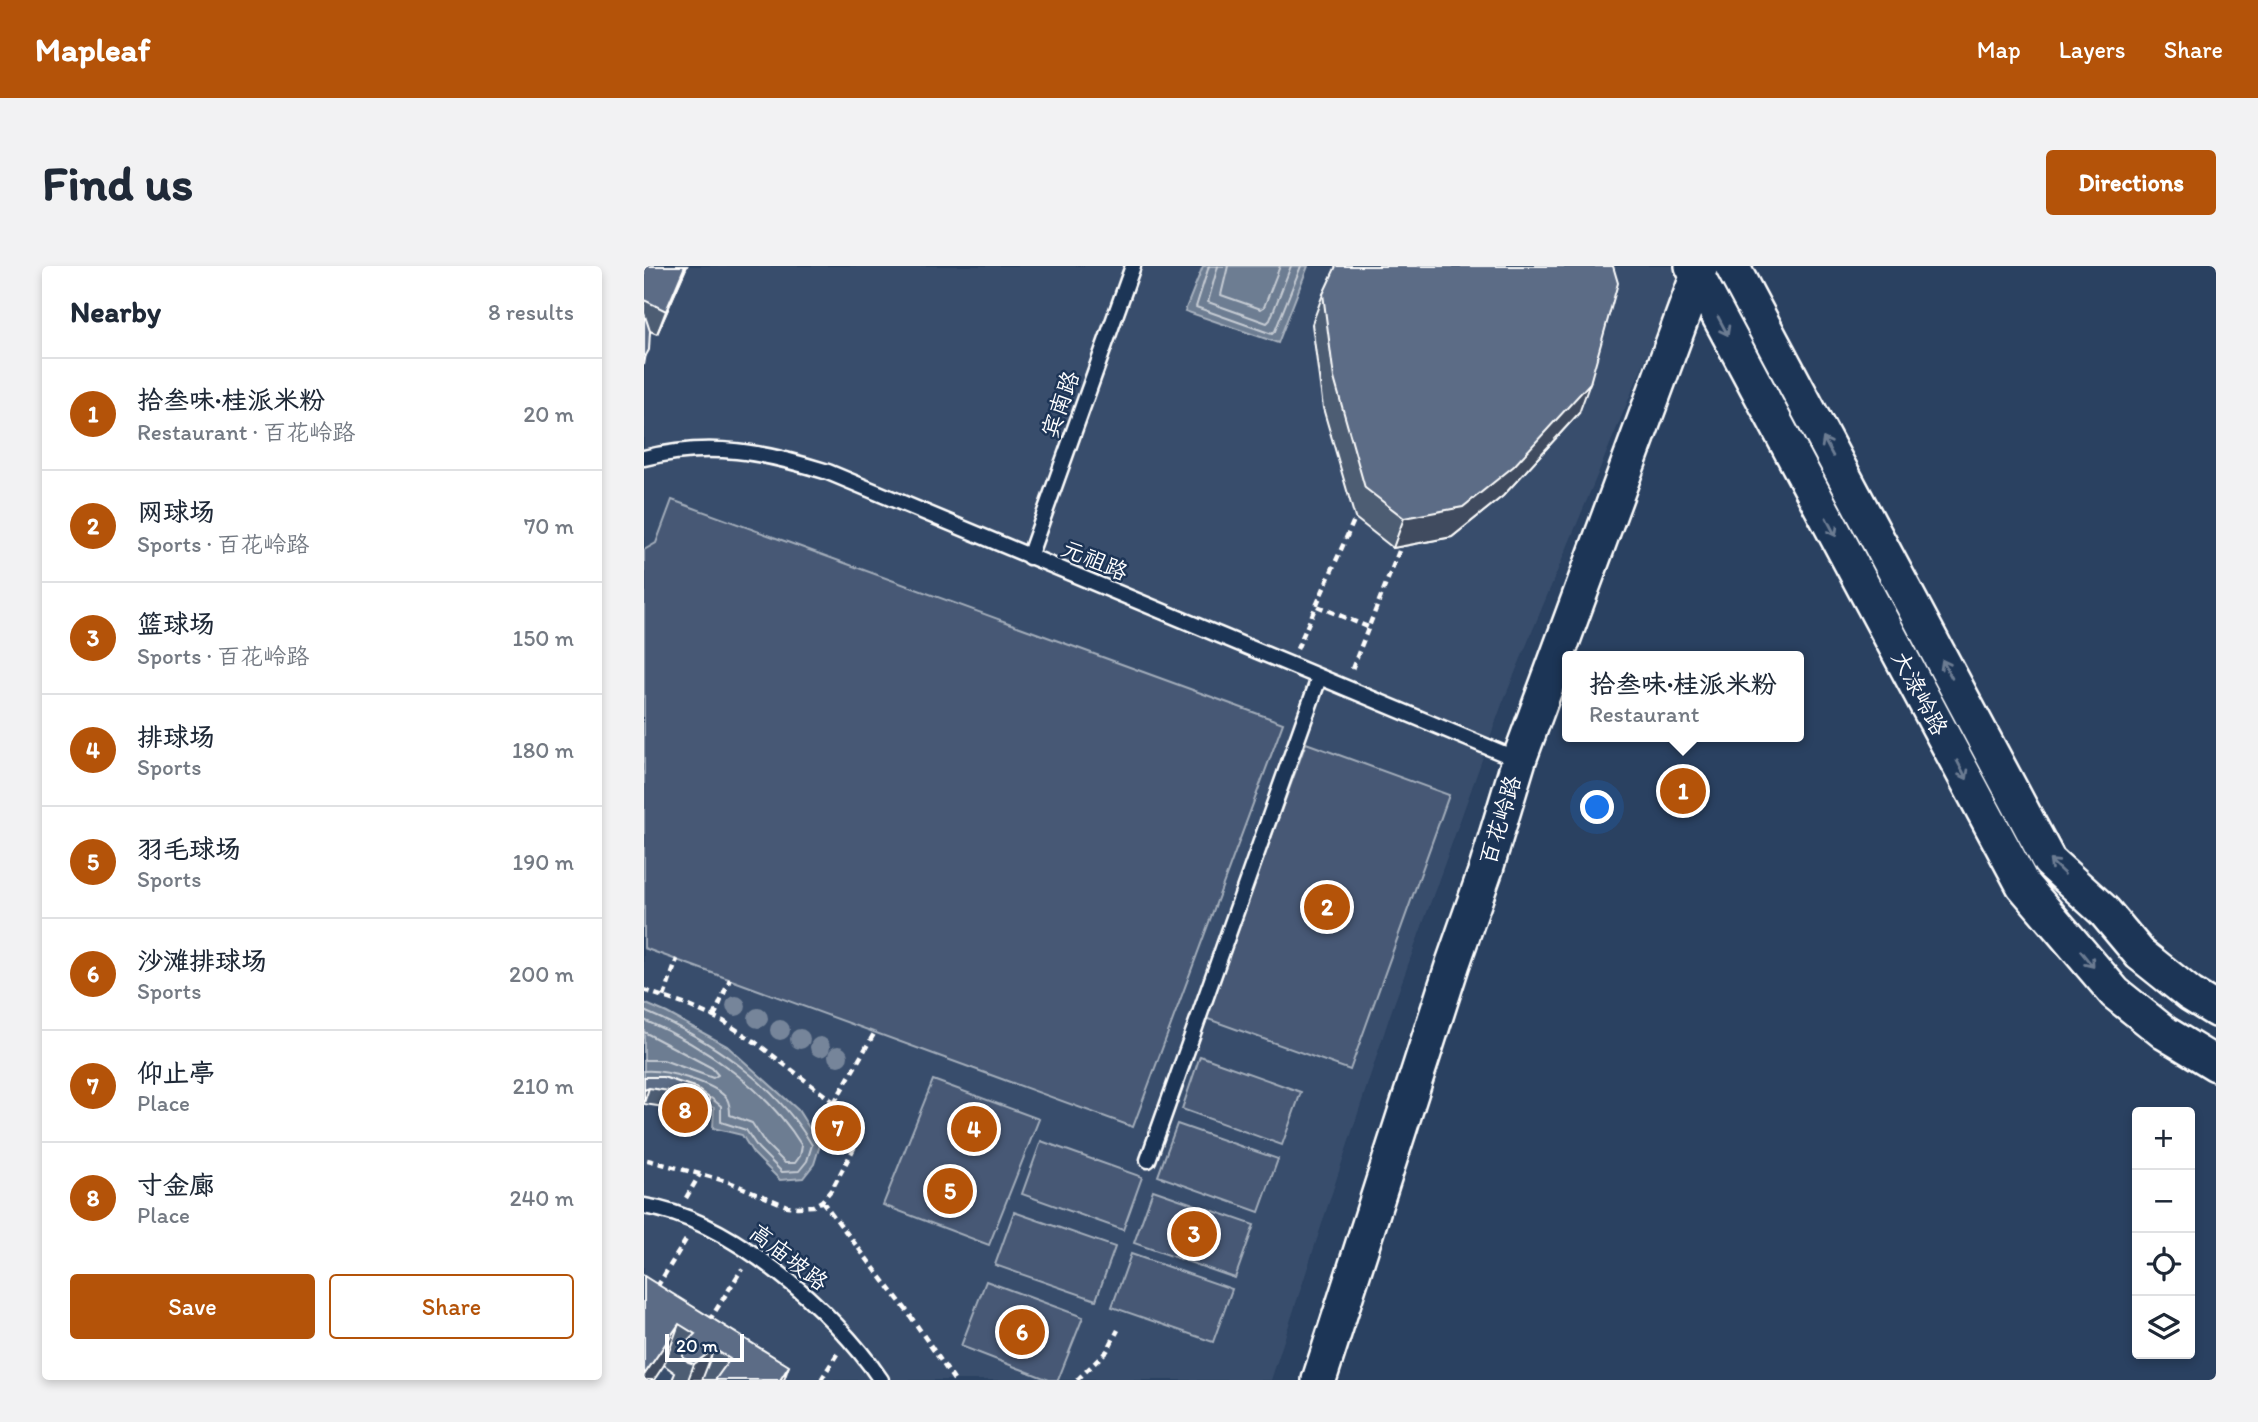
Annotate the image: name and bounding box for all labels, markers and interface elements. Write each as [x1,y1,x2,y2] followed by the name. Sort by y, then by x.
[35,30,150,69] text: Mapleaf
[1977,35,2021,64] text: Map
[2059,35,2126,64] text: Layers
[2164,35,2223,64] text: Share
[2046,150,2216,215] button: Directions
[42,153,193,212] text: Find us
[70,293,161,330] text: Nearby
[488,298,574,326] text: 8 results
[1717,316,1731,336] one-way arrow
[1035,367,1085,441] street label: 宾南路
[137,384,325,416] text: 拾叁味·桂派米粉
[88,400,98,428] text: 1
[523,400,574,428] text: 20 m
[137,418,355,446] text: Restaurant · 百花岭路
[1821,437,1835,457] one-way arrow
[137,496,215,528] text: 网球场
[87,512,99,540] text: 2
[524,512,574,540] text: 70 m
[1825,516,1838,537] one-way arrow
[137,530,309,558] text: Sports · 百花岭路
[1058,534,1132,586] street label: 元祖路
[137,608,215,640] text: 篮球场
[87,624,99,652] text: 3
[513,624,574,652] text: 150 m
[137,642,309,670] text: Sports · 百花岭路
[1886,646,1954,740] street label: 大渌岭路
[1562,651,1804,742] popup
[1939,659,1953,680] one-way arrow
[1589,668,1777,700] text: 拾叁味·桂派米粉
[1589,700,1699,728] text: Restaurant
[137,721,215,753] text: 排球场
[86,736,100,764] text: 4
[512,736,574,764] text: 180 m
[137,753,201,781] text: Sports
[1955,760,1969,780] one-way arrow
[1660,765,1706,817] pin: 1
[1473,772,1527,868] street label: 百花岭路
[1580,790,1614,824] your location
[137,833,241,865] text: 羽毛球场
[87,848,99,876] text: 5
[513,848,574,876] text: 190 m
[2048,859,2065,876] one-way arrow
[137,865,201,893] text: Sports
[1304,881,1350,933] pin: 2
[137,945,267,977] text: 沙滩排球场
[2079,949,2095,967] one-way arrow
[87,960,99,988] text: 6
[509,960,574,988] text: 200 m
[137,977,201,1005] text: Sports
[137,1057,215,1089] text: 仰止亭
[87,1072,99,1100] text: 7
[513,1072,574,1100] text: 210 m
[662,1084,708,1136] pin: 8
[137,1089,190,1117] text: Place
[815,1102,861,1154] pin: 7
[951,1103,997,1155] pin: 4
[2132,1107,2195,1359] map controls
[2132,1107,2195,1170] button: +
[927,1165,973,1217] pin: 5
[137,1169,215,1201] text: 寸金廊
[2132,1170,2195,1233] button: −
[87,1184,99,1212] text: 8
[509,1184,574,1212] text: 240 m
[137,1201,190,1229] text: Place
[1171,1208,1217,1260] pin: 3
[744,1218,834,1296] street label: 高庙坡路
[2132,1233,2195,1296] button: locate
[70,1274,315,1339] button: Save
[329,1274,574,1339] button: Share
[2132,1296,2195,1359] button: layers
[999,1306,1045,1358] pin: 6
[665,1331,744,1363] scale bar
[676,1334,718,1357] text: 20 m

